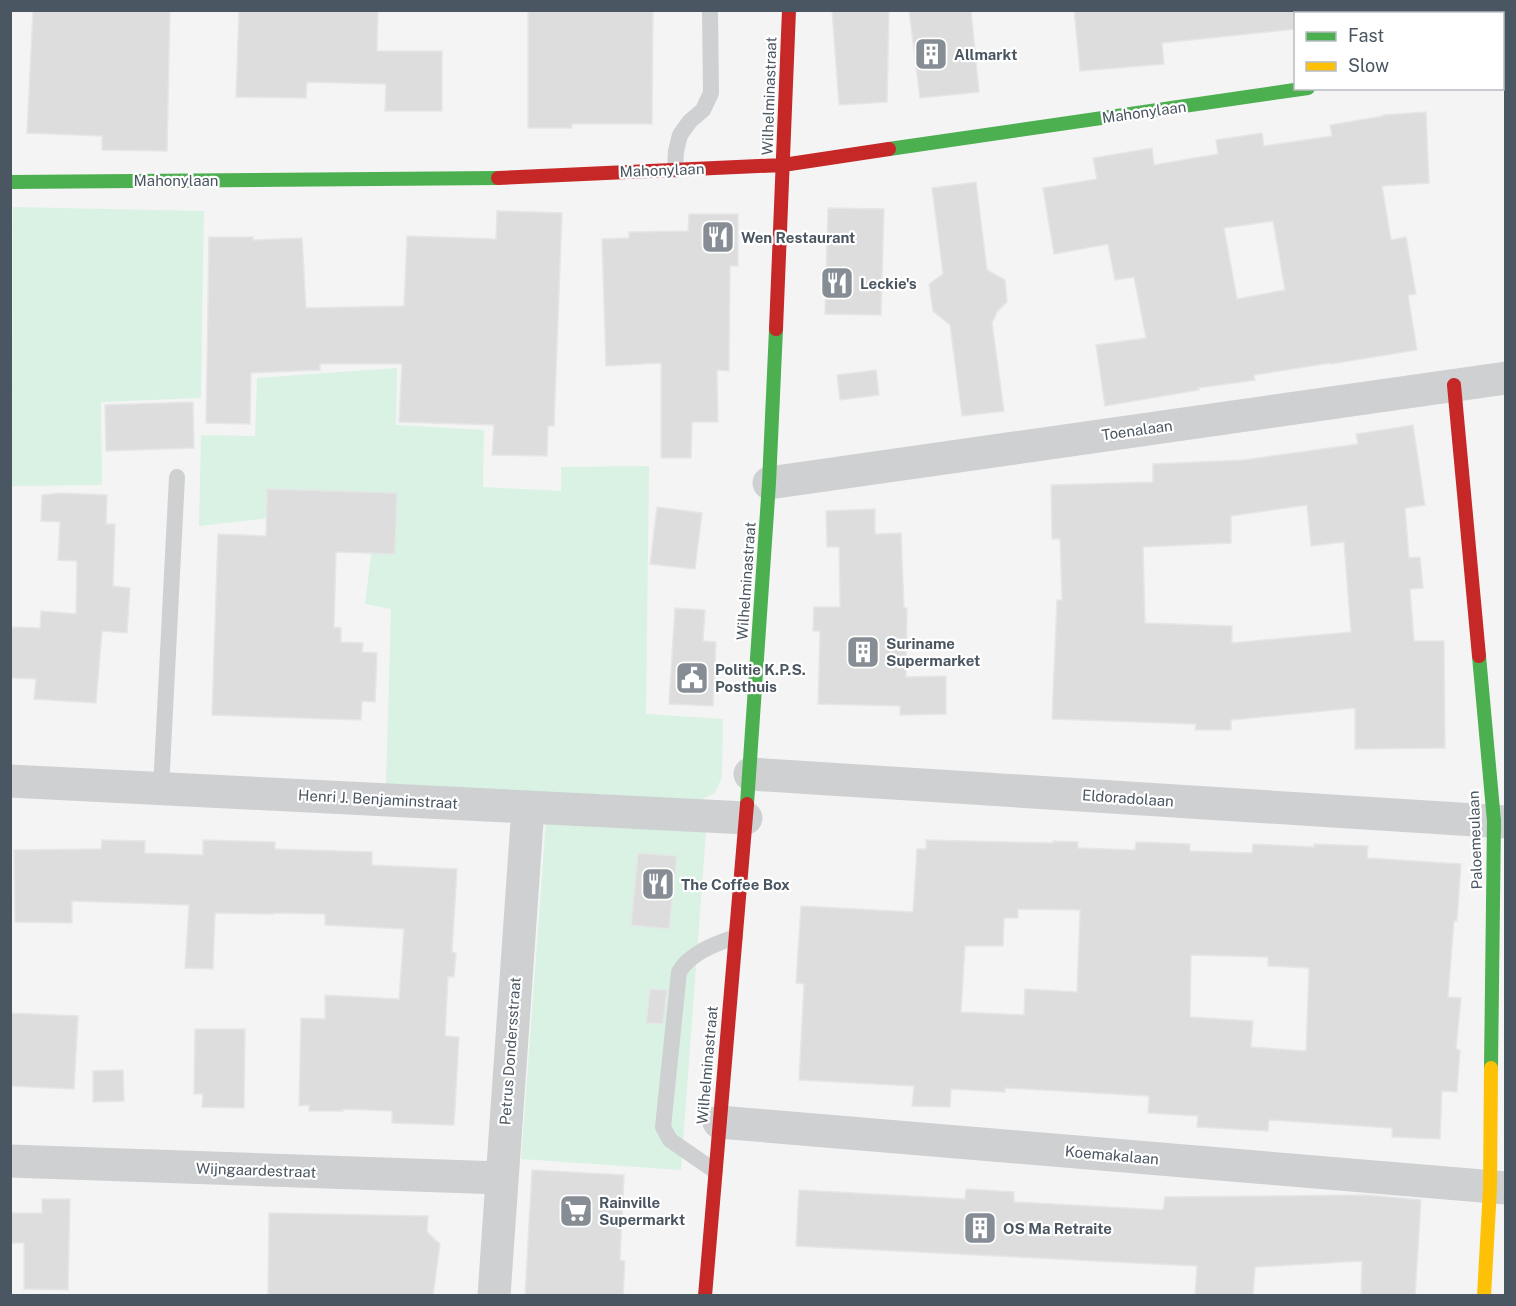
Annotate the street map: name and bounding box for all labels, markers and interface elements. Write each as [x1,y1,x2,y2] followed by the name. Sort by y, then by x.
[1294,12,1504,90] legend
[1348,25,1384,46] text: Fast
[758,36,780,156] street label: Wilhelminastraat
[913,36,949,72] building icon: Allmarkt
[954,46,1017,63] place label: Allmarkt
[1348,55,1389,76] text: Slow
[1101,98,1187,126] street label: Mahonylaan
[619,160,705,180] street label: Mahonylaan
[134,172,218,189] street label: Mahonylaan
[700,219,736,255] restaurant icon: Wen Restaurant
[741,229,855,246] place label: Wen Restaurant
[819,265,855,301] restaurant icon: Leckie's
[860,275,917,292] place label: Leckie's
[1100,417,1174,443] street label: Toenalaan
[733,521,759,641] street label: Wilhelminastraat
[845,634,881,670] building icon: Suriname Supermarket
[886,635,980,669] place label: Suriname Supermarket
[674,660,710,696] public building icon: Politie K.P.S. Posthuis
[715,661,806,695] place label: Politie K.P.S. Posthuis
[298,786,459,812] street label: Henri J. Benjaminstraat
[1082,786,1174,810] street label: Eldoradolaan
[1465,790,1485,890] street label: Paloemeulaan
[640,866,676,902] restaurant icon: The Coffee Box
[681,876,790,893] place label: The Coffee Box
[496,976,524,1126] street label: Petrus Dondersstraat
[693,1005,721,1125] street label: Wilhelminastraat
[1064,1142,1160,1168] street label: Koemakalaan
[196,1159,317,1181] street label: Wijngaardestraat
[558,1193,594,1229] supermarket icon: Rainville Supermarkt
[599,1194,685,1228] place label: Rainville Supermarkt
[962,1210,998,1246] building icon: OS Ma Retraite
[1003,1220,1112,1237] place label: OS Ma Retraite

